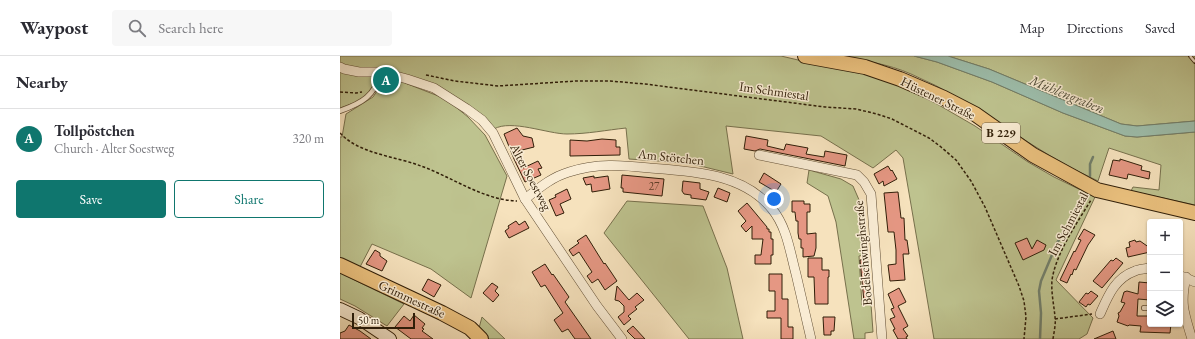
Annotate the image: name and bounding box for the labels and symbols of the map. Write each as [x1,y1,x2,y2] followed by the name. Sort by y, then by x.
[373,65,399,95] pin: A
[1026,70,1107,117] water label: Mühlengraben
[898,73,978,123] street label: Hüstener Straße
[738,78,810,104] street label: Im Schmiestal
[982,123,1020,143] road number: B 229
[506,140,556,214] street label: Alter Soestweg
[636,145,705,169] street label: Am Stötchen
[649,179,660,193] house number: 27
[764,189,784,209] your location
[1044,189,1092,259] street label: Im Schmiestal
[850,200,876,306] street label: Bodelschwinghstraße
[376,276,448,322] street label: Grimmestraße
[352,311,415,330] scale bar

